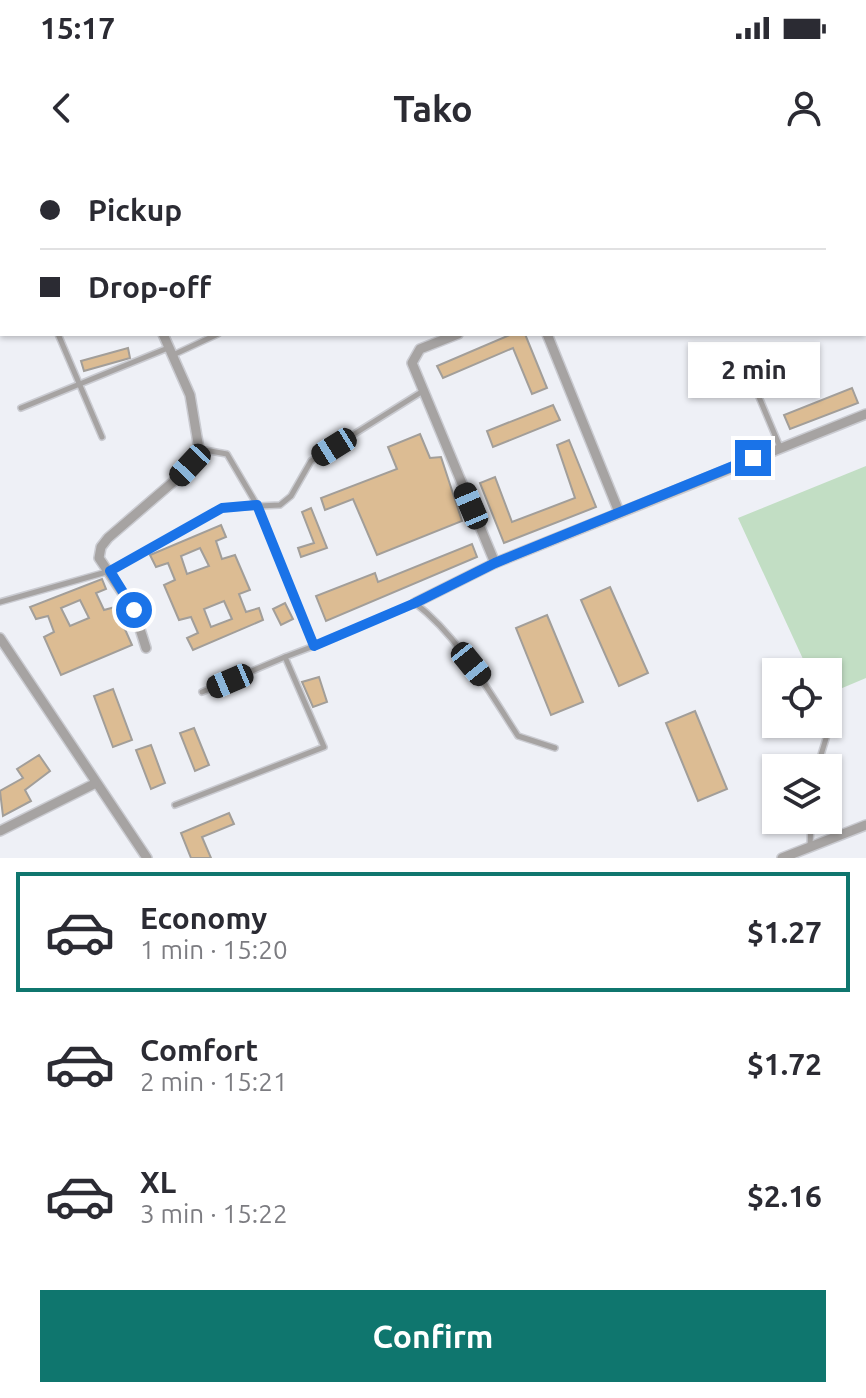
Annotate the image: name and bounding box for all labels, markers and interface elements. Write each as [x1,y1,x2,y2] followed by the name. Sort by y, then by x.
[40,11,115,45] text: 15:17
[40,86,84,130] icon: back
[782,86,826,130] icon: person
[393,88,473,129] text: Tako
[88,193,182,227] text: Pickup
[88,270,211,304] text: Drop-off
[687,342,819,398] callout: 2 min
[721,355,787,384] text: 2 min
[307,424,361,470] car
[165,439,215,491] car
[735,440,771,476] route end
[451,479,491,533] car
[116,592,152,628] route start
[447,638,495,690] car
[762,658,842,834] map controls
[762,658,842,738] button: locate
[203,661,257,701] car
[762,754,842,834] button: layers
[44,896,116,968] icon: car
[140,901,267,935] text: Economy
[747,915,822,949] text: $1.27
[140,935,288,964] text: 1 min · 15:20
[44,1028,116,1100] icon: car
[140,1033,258,1067] text: Comfort
[747,1047,822,1081] text: $1.72
[140,1067,288,1096] text: 2 min · 15:21
[44,1160,116,1232] icon: car
[140,1165,176,1199] text: XL
[747,1179,822,1213] text: $2.16
[140,1199,288,1228] text: 3 min · 15:22
[40,1290,826,1382] button: Confirm

